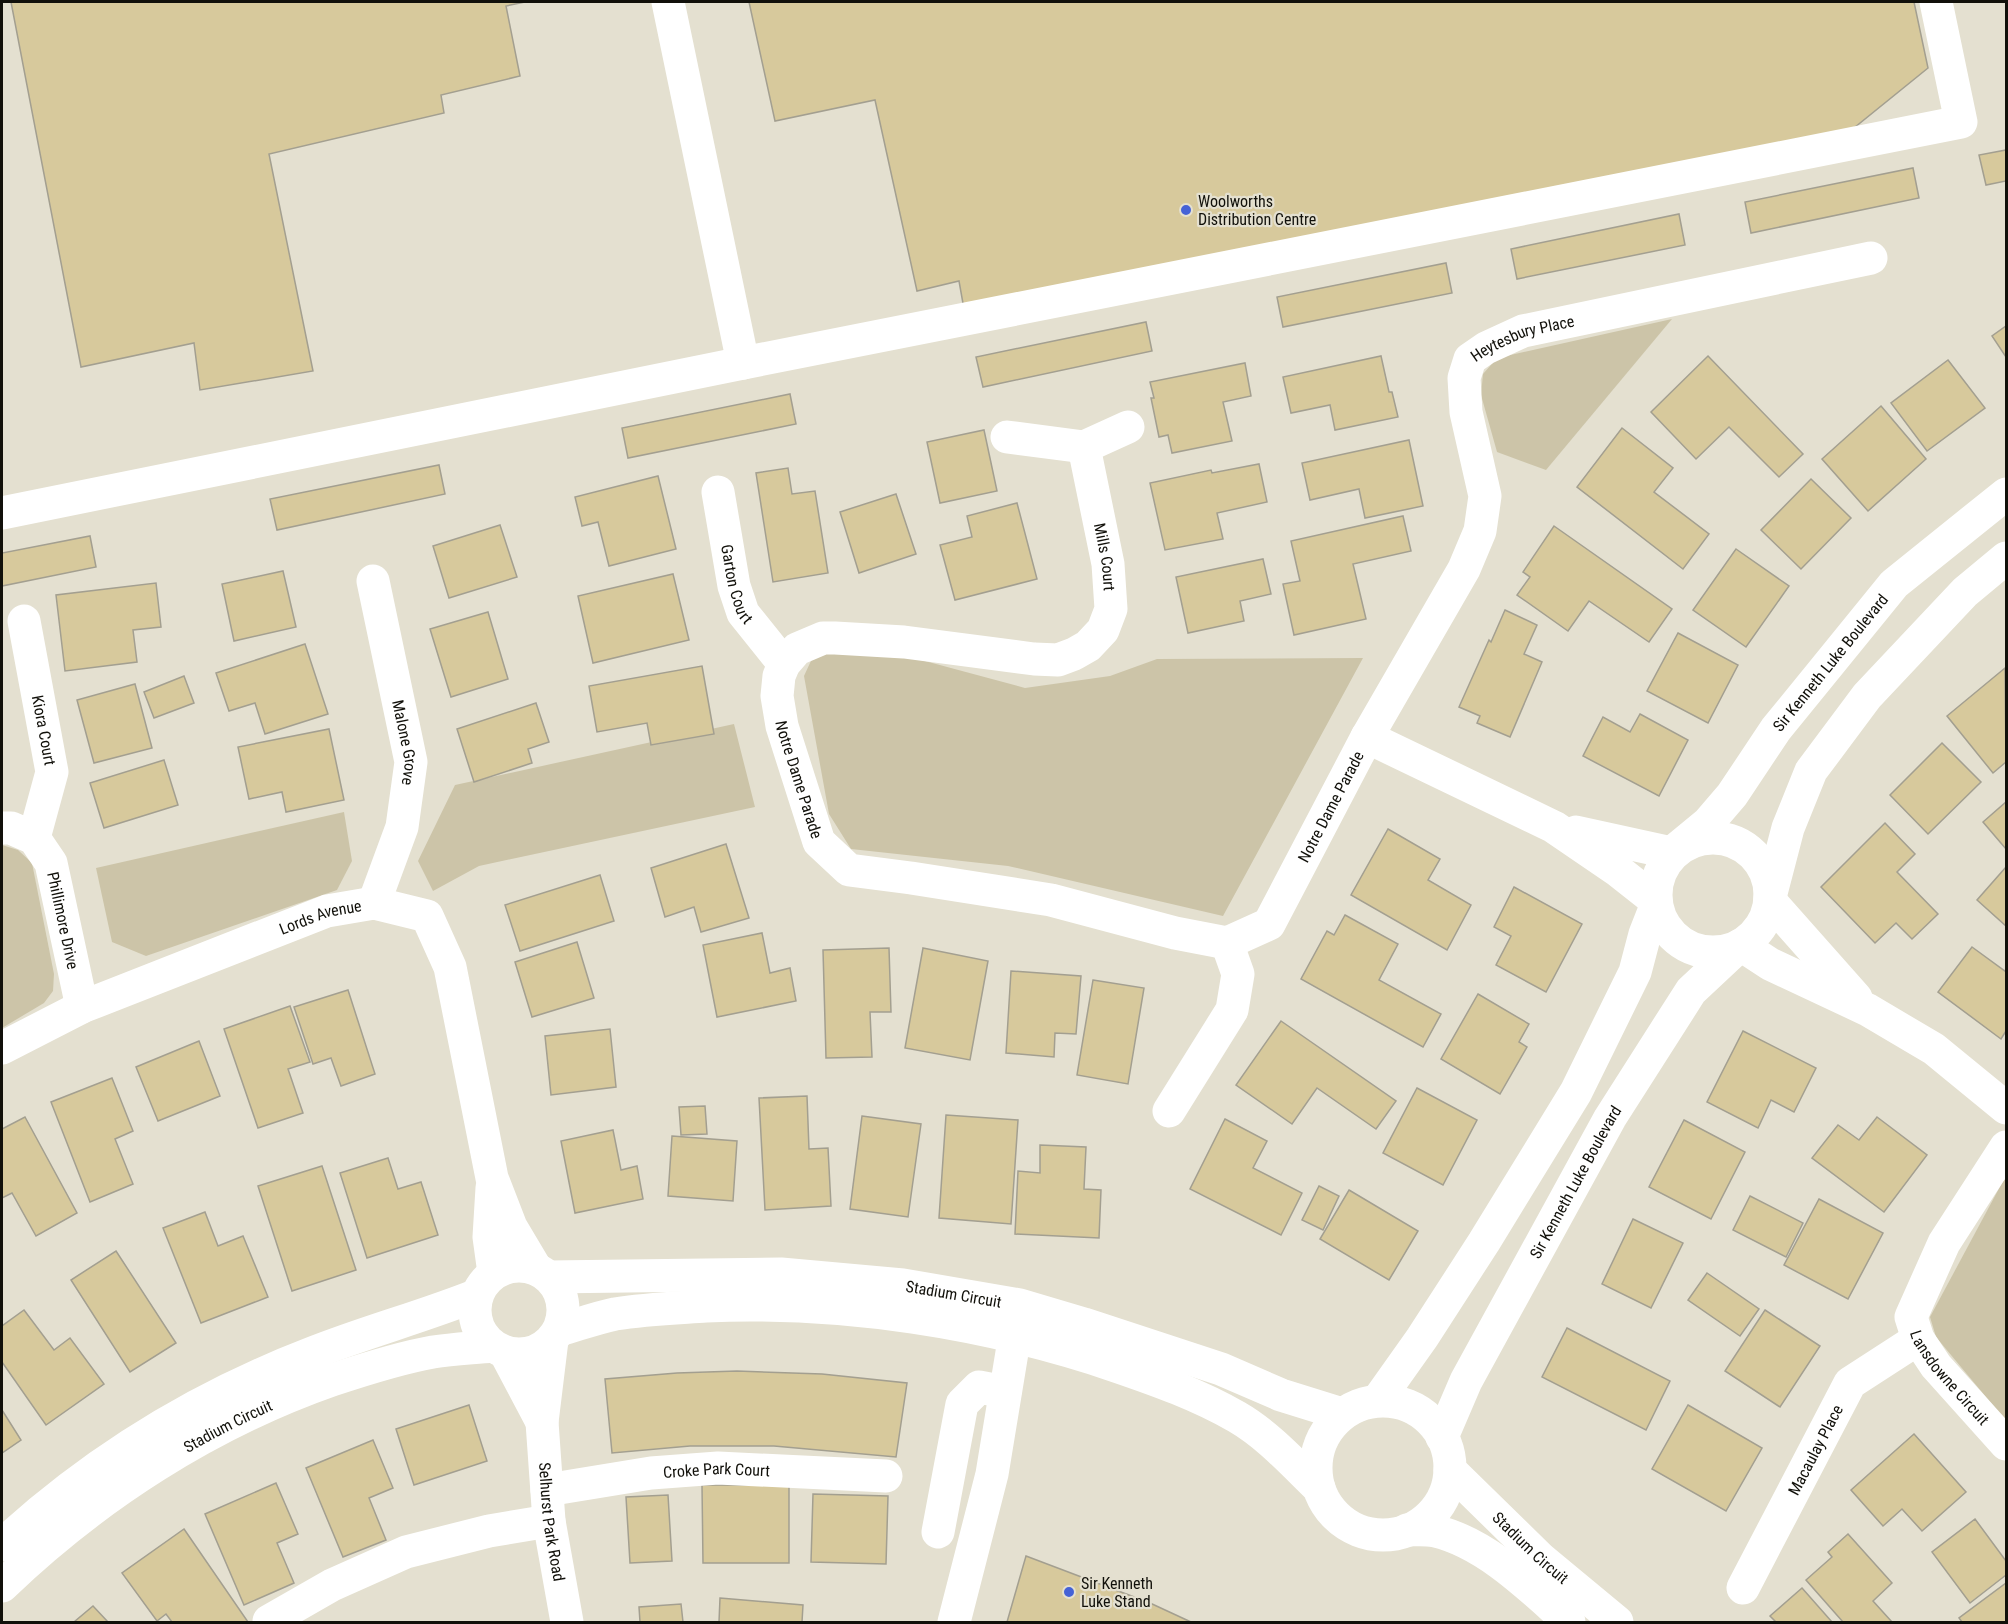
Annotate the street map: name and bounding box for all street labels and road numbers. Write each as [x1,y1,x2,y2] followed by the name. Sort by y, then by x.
[1467,312,1576,366] street label: Heytesbury Place
[1090,521,1119,592] street label: Mills Court
[717,543,757,628] street label: Garton Court
[1769,590,1892,735] street label: Sir Kenneth Luke Boulevard
[28,694,60,767] street label: Kiora Court
[388,698,420,786] street label: Malone Grove
[771,719,826,841] street label: Notre Dame Parade
[1294,748,1368,866] street label: Notre Dame Parade
[43,870,83,971] street label: Phillimore Drive
[277,896,363,939] street label: Lords Avenue
[1526,1102,1625,1262] street label: Sir Kenneth Luke Boulevard
[904,1277,1003,1312] street label: Stadium Circuit
[1906,1328,1993,1429] street label: Lansdowne Circuit
[180,1396,275,1457] street label: Stadium Circuit
[1784,1402,1847,1498] street label: Macaulay Place
[662,1459,771,1482] street label: Croke Park Court
[535,1462,569,1583] street label: Selhurst Park Road
[1488,1508,1572,1588] street label: Stadium Circuit

